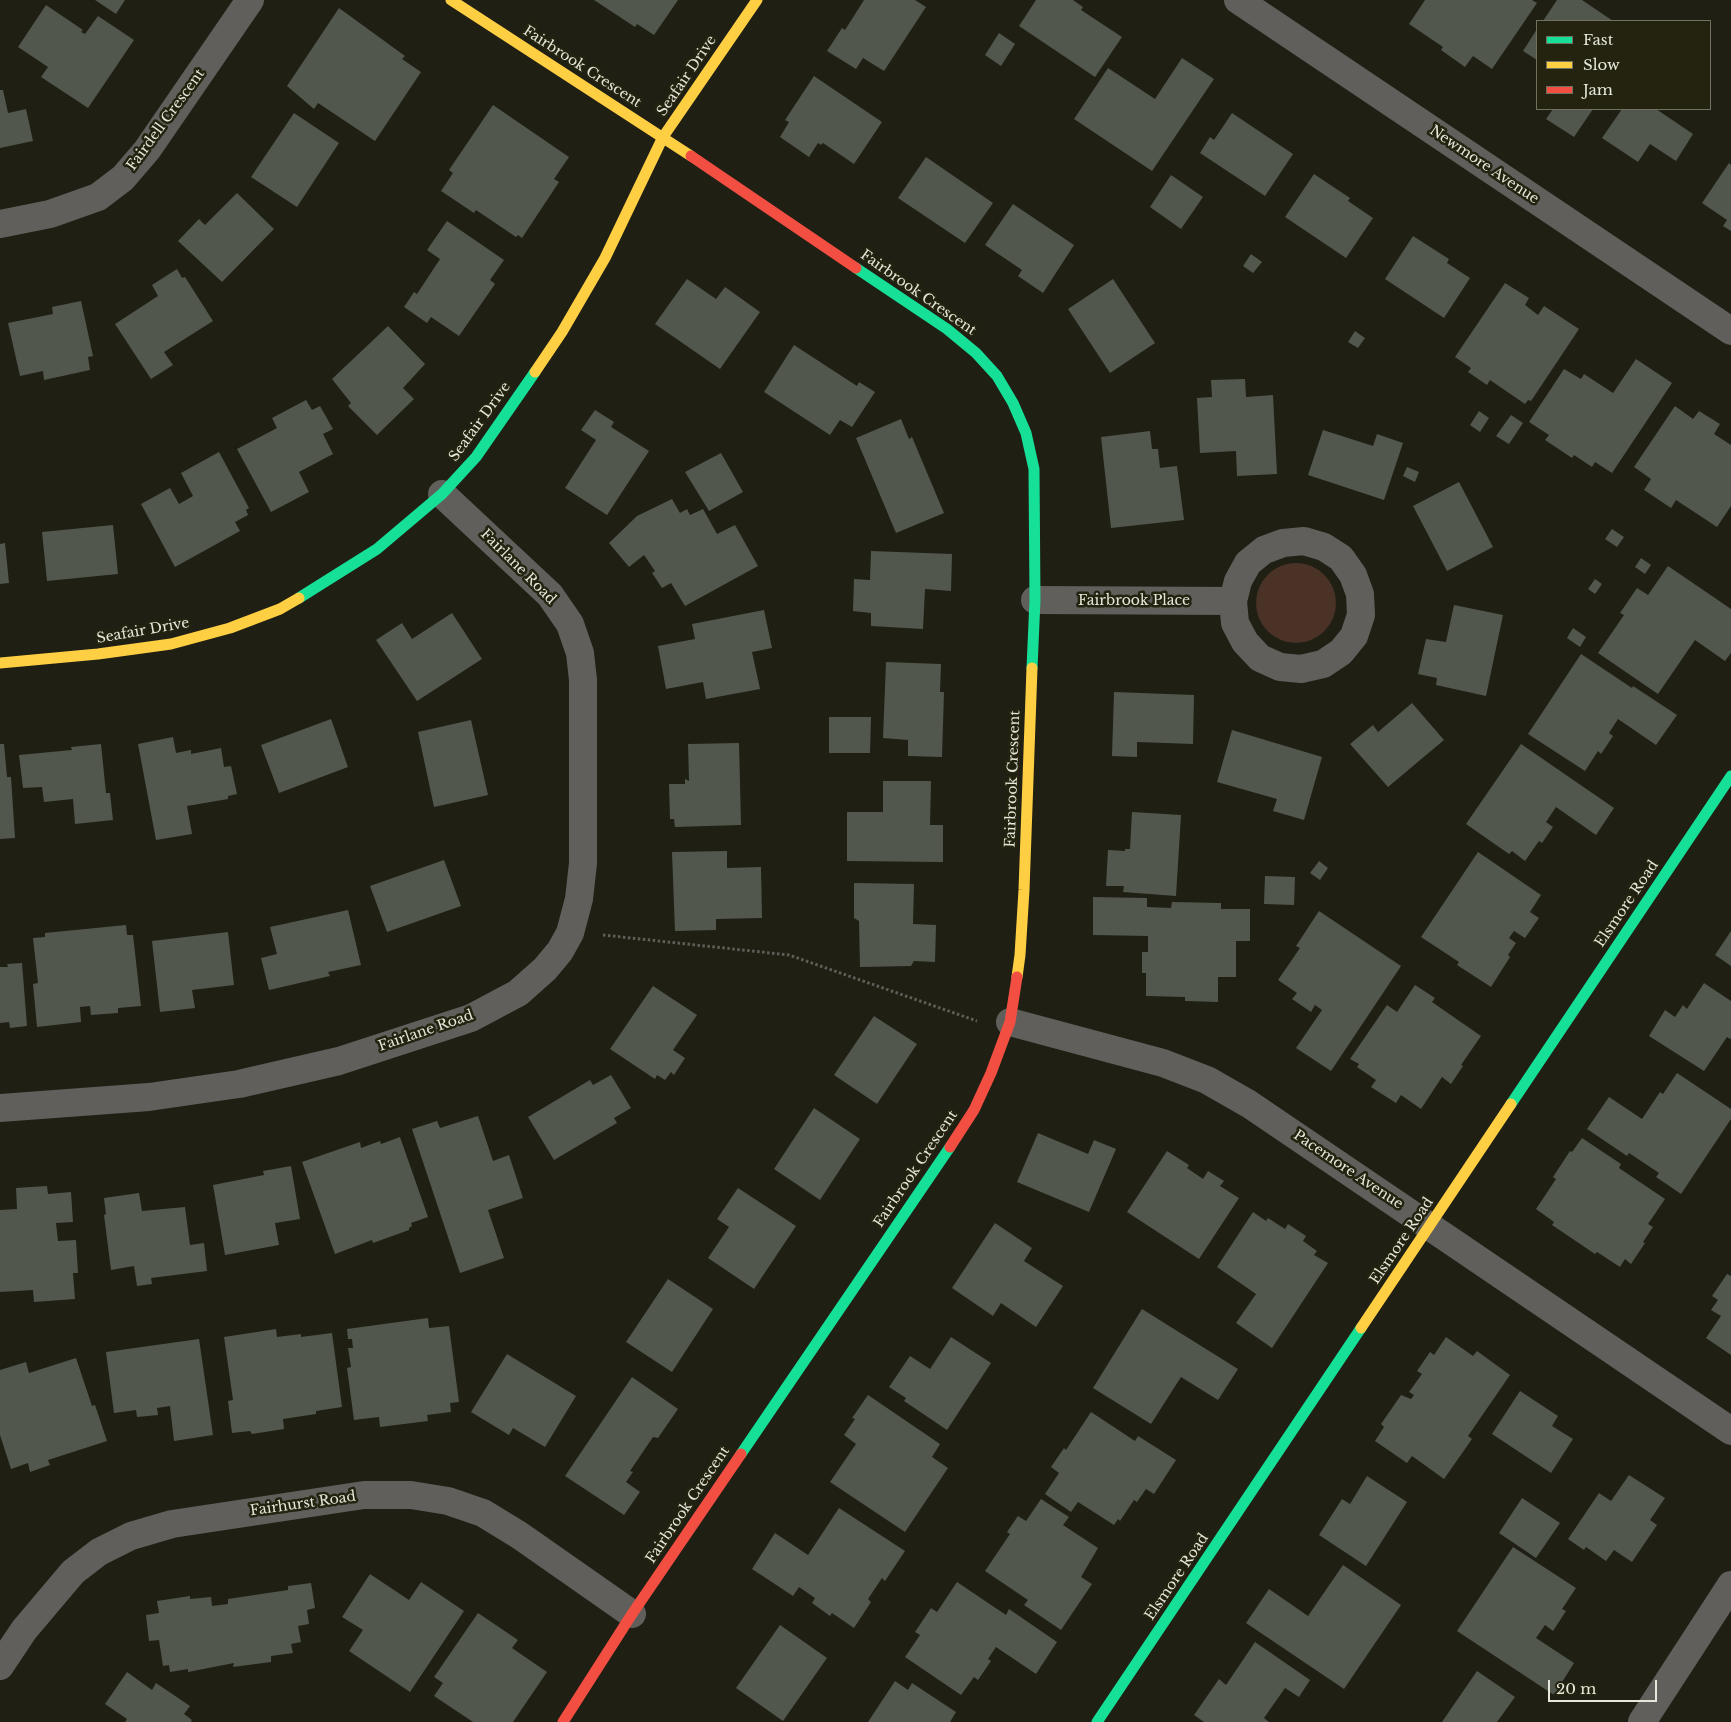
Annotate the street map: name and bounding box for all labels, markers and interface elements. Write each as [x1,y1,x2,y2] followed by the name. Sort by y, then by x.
[1536,20,1711,110] legend
[520,23,644,111] street label: Fairbrook Crescent
[1583,30,1613,49] text: Fast
[654,32,720,120] street label: Seafair Drive
[1583,55,1620,74] text: Slow
[124,66,208,174] street label: Fairdell Crescent
[1583,80,1613,99] text: Jam
[1426,122,1542,208] street label: Newmore Avenue
[857,247,979,339] street label: Fairbrook Crescent
[446,379,514,465] street label: Seafair Drive
[477,526,559,608] street label: Fairlane Road
[1078,593,1190,609] street label: Fairbrook Place
[95,615,191,647] street label: Seafair Drive
[1002,710,1024,848] street label: Fairbrook Crescent
[1592,857,1662,951] street label: Elsmore Road
[376,1007,476,1055] street label: Fairlane Road
[871,1107,961,1231] street label: Fairbrook Crescent
[1290,1127,1406,1213] street label: Pacemore Avenue
[1367,1194,1437,1288] street label: Elsmore Road
[643,1443,733,1567] street label: Fairbrook Crescent
[249,1488,357,1520] street label: Fairhurst Road
[1142,1530,1212,1624] street label: Elsmore Road
[1551,1670,1660,1702] scale bar
[1556,1679,1596,1698] text: 20 m

